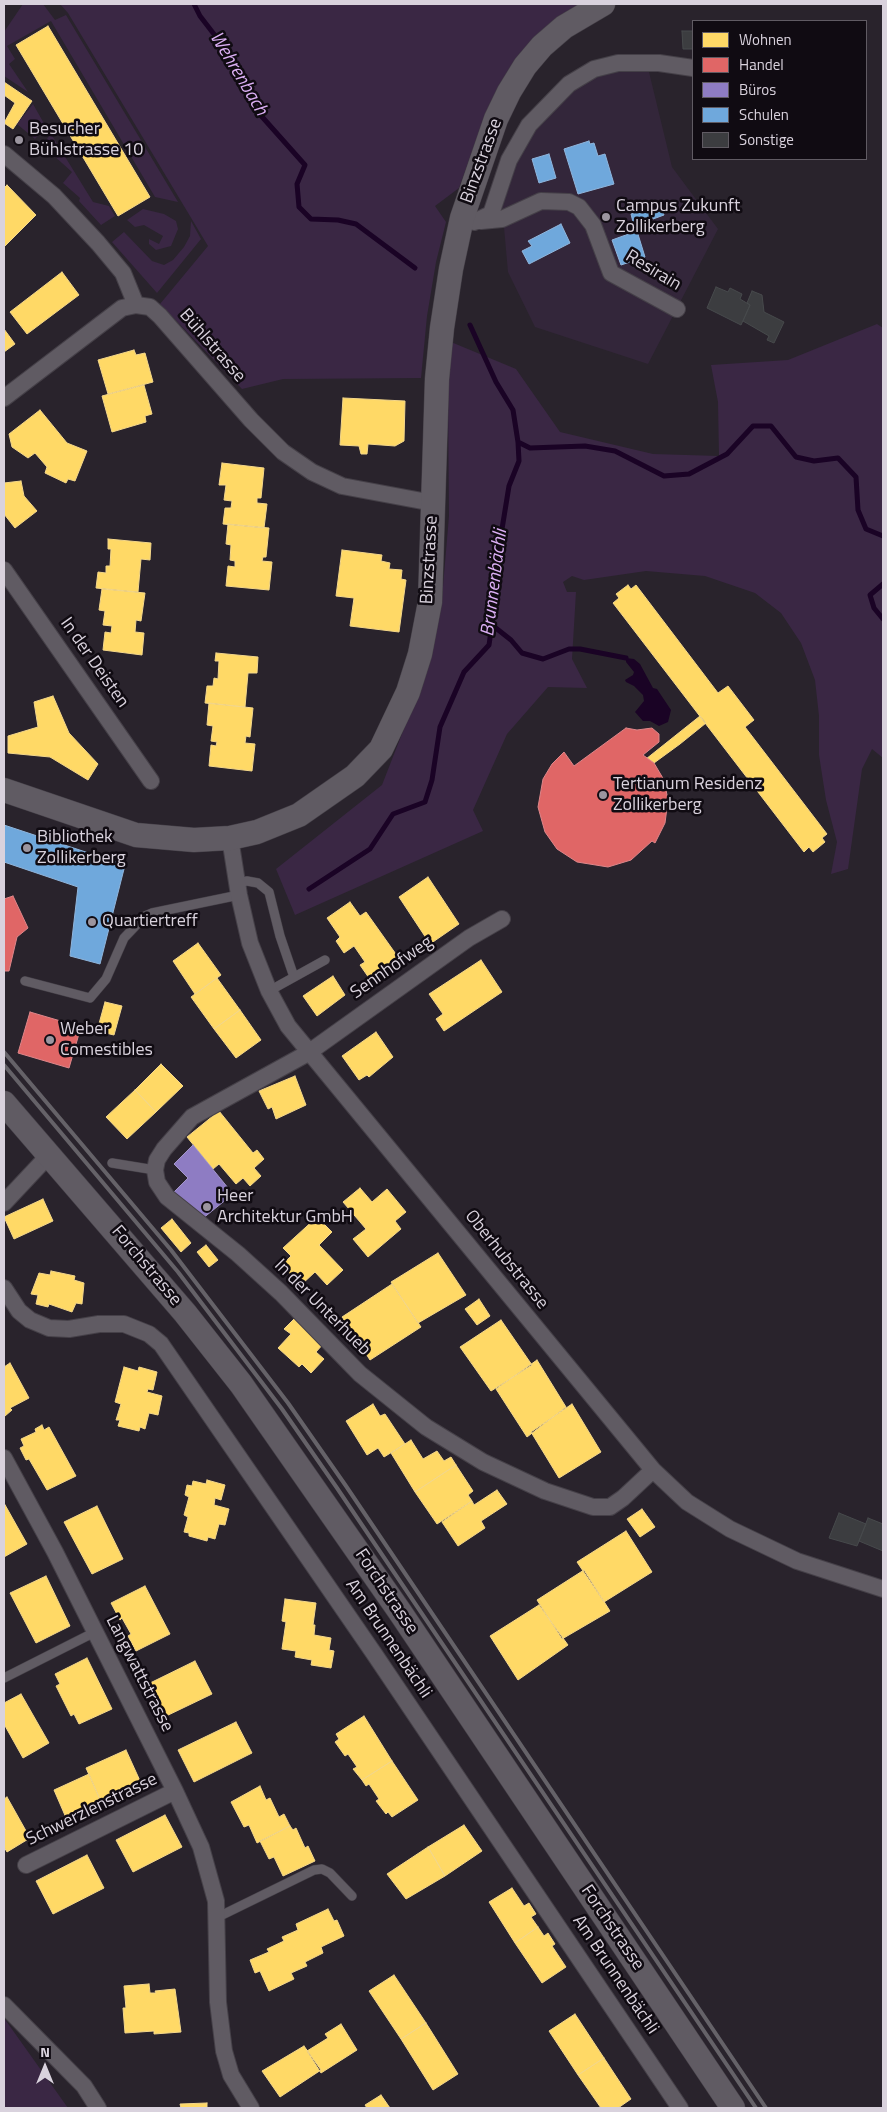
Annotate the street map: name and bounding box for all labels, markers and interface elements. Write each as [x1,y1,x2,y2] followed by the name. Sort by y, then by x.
[692,20,867,160] legend
[204,28,272,120] water label: Wehrenbach
[739,28,792,51] text: Wohnen
[739,53,784,76] text: Handel
[739,78,776,101] text: Büros
[739,103,789,126] text: Schulen
[457,116,507,206] street label: Binzstrasse
[29,119,143,162] place label: Besucher Bühlstrasse 10
[739,128,794,151] text: Sonstige
[13,134,25,146] marker: Besucher Bühlstrasse 10
[616,196,740,238] place label: Campus Zukunft Zollikerberg
[600,211,612,223] marker: Campus Zukunft Zollikerberg
[621,246,685,296] street label: Resirain
[174,305,250,387] street label: Bühlstrasse
[417,515,443,605] street label: Binzstrasse
[477,528,513,638] water label: Brunnenbächli
[55,614,133,712] street label: In der Deisten
[613,774,762,816] place label: Tertianum Residenz Zollikerberg
[597,789,609,801] marker: Tertianum Residenz Zollikerberg
[37,827,126,870] place label: Bibliothek Zollikerberg
[21,842,33,854] marker: Bibliothek Zollikerberg
[102,911,198,933] place label: Quartiertreff
[86,916,98,928] marker: Quartiertreff
[347,932,437,1004] street label: Sennhofweg
[60,1019,153,1062] place label: Weber Comestibles
[44,1034,56,1046] marker: Weber Comestibles
[217,1186,353,1228] place label: Heer Architektur GmbH
[201,1201,213,1213] marker: Heer Architektur GmbH
[459,1206,553,1314] street label: Oberhubstrasse
[106,1222,186,1310] street label: Forchstrasse
[269,1255,375,1361] street label: In der Unterhueb
[350,1545,422,1639] street label: Forchstrasse
[340,1575,436,1703] street label: Am Brunnenbächli
[100,1612,178,1736] street label: Langwattstrasse
[23,1769,161,1851] street label: Schwerzlenstrasse
[576,1881,648,1975] street label: Forchstrasse
[567,1911,663,2039] street label: Am Brunnenbächli
[40,2041,50,2062] text: N
[20,2042,70,2092] north arrow

